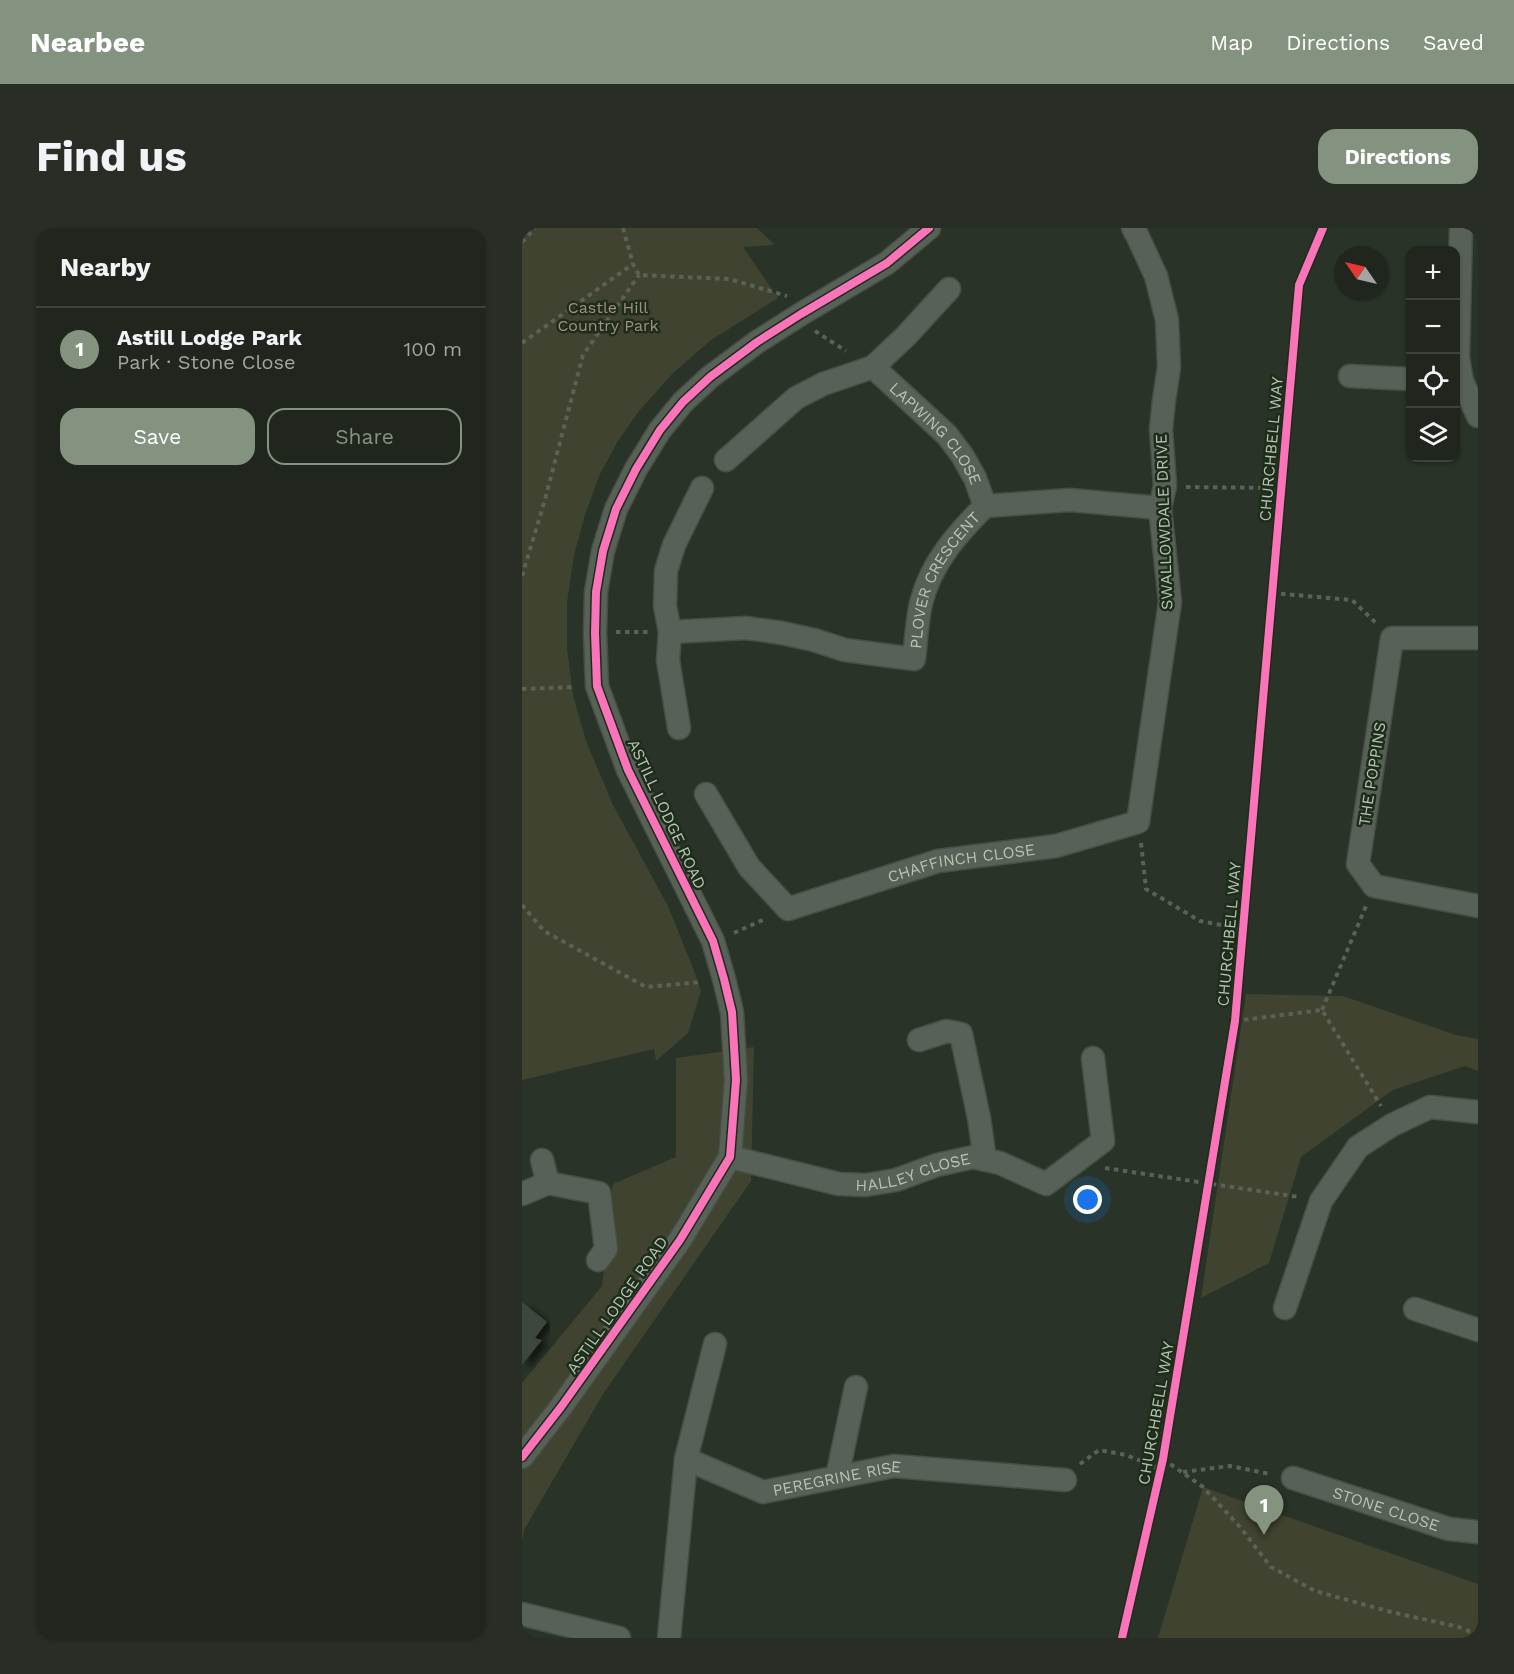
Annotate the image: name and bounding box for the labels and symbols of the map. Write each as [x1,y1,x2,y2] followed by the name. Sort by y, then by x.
[1334,246,1388,300] north arrow
[557,298,659,335] park label: Castle Hill Country Park
[1255,376,1287,522] street label: CHURCHBELL WAY
[886,378,986,487] street label: LAPWING CLOSE
[1151,434,1177,610] street label: SWALLOWDALE DRIVE
[906,507,984,650] street label: PLOVER CRESCENT
[1354,721,1390,827] street label: THE POPPINS
[624,736,710,892] street label: ASTILL LODGE ROAD
[885,839,1036,886] street label: CHAFFINCH CLOSE
[1213,861,1245,1007] street label: CHURCHBELL WAY
[855,1148,972,1195] street label: HALLEY CLOSE
[1073,1185,1102,1214] your location
[562,1233,672,1377] street label: ASTILL LODGE ROAD
[1134,1340,1178,1486] street label: CHURCHBELL WAY
[771,1456,902,1499] street label: PEREGRINE RISE
[1330,1482,1442,1535] street label: STONE CLOSE
[1244,1486,1284,1535] pin: 1

